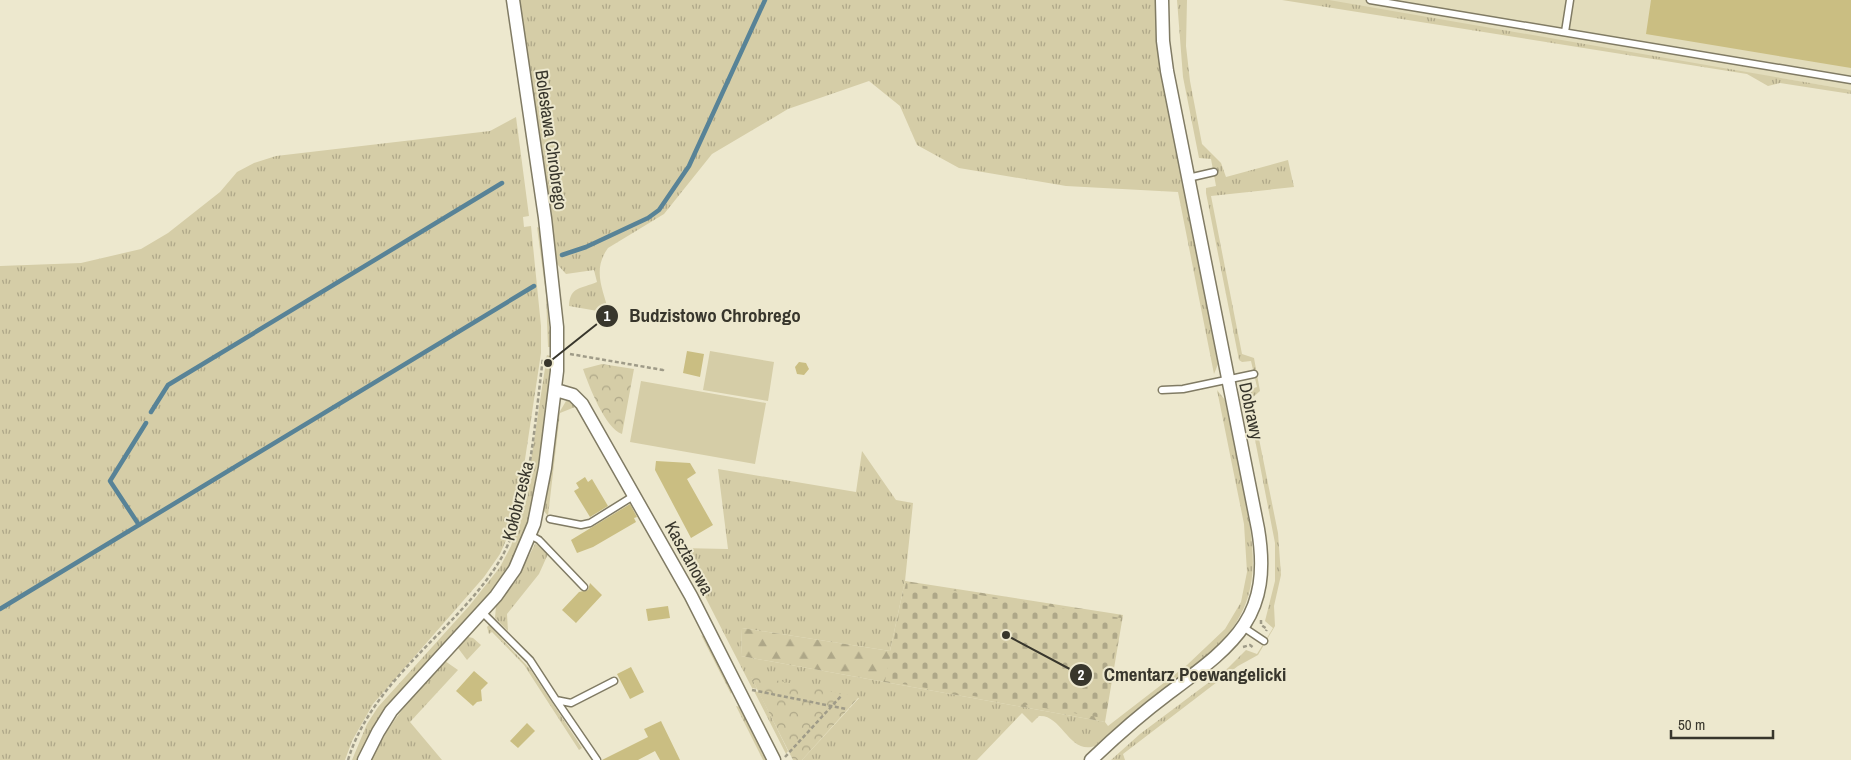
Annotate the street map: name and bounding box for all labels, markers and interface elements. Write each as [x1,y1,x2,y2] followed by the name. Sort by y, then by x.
[529,68,574,212] street label: Bolesława Chrobrego
[594,299,811,333] callout: Budzistowo Chrobrego
[629,302,801,328] text: Budzistowo Chrobrego
[604,305,611,326] text: 1
[1233,380,1270,443] street label: Dobrawy
[496,458,539,543] street label: Kołobrzeska
[659,517,720,599] street label: Kasztanowa
[1069,658,1297,692] callout: Cmentarz Poewangelicki
[1104,661,1286,687] text: Cmentarz Poewangelicki
[1078,664,1085,685] text: 2
[1671,708,1774,740] scale bar
[1678,714,1705,735] text: 50 m

